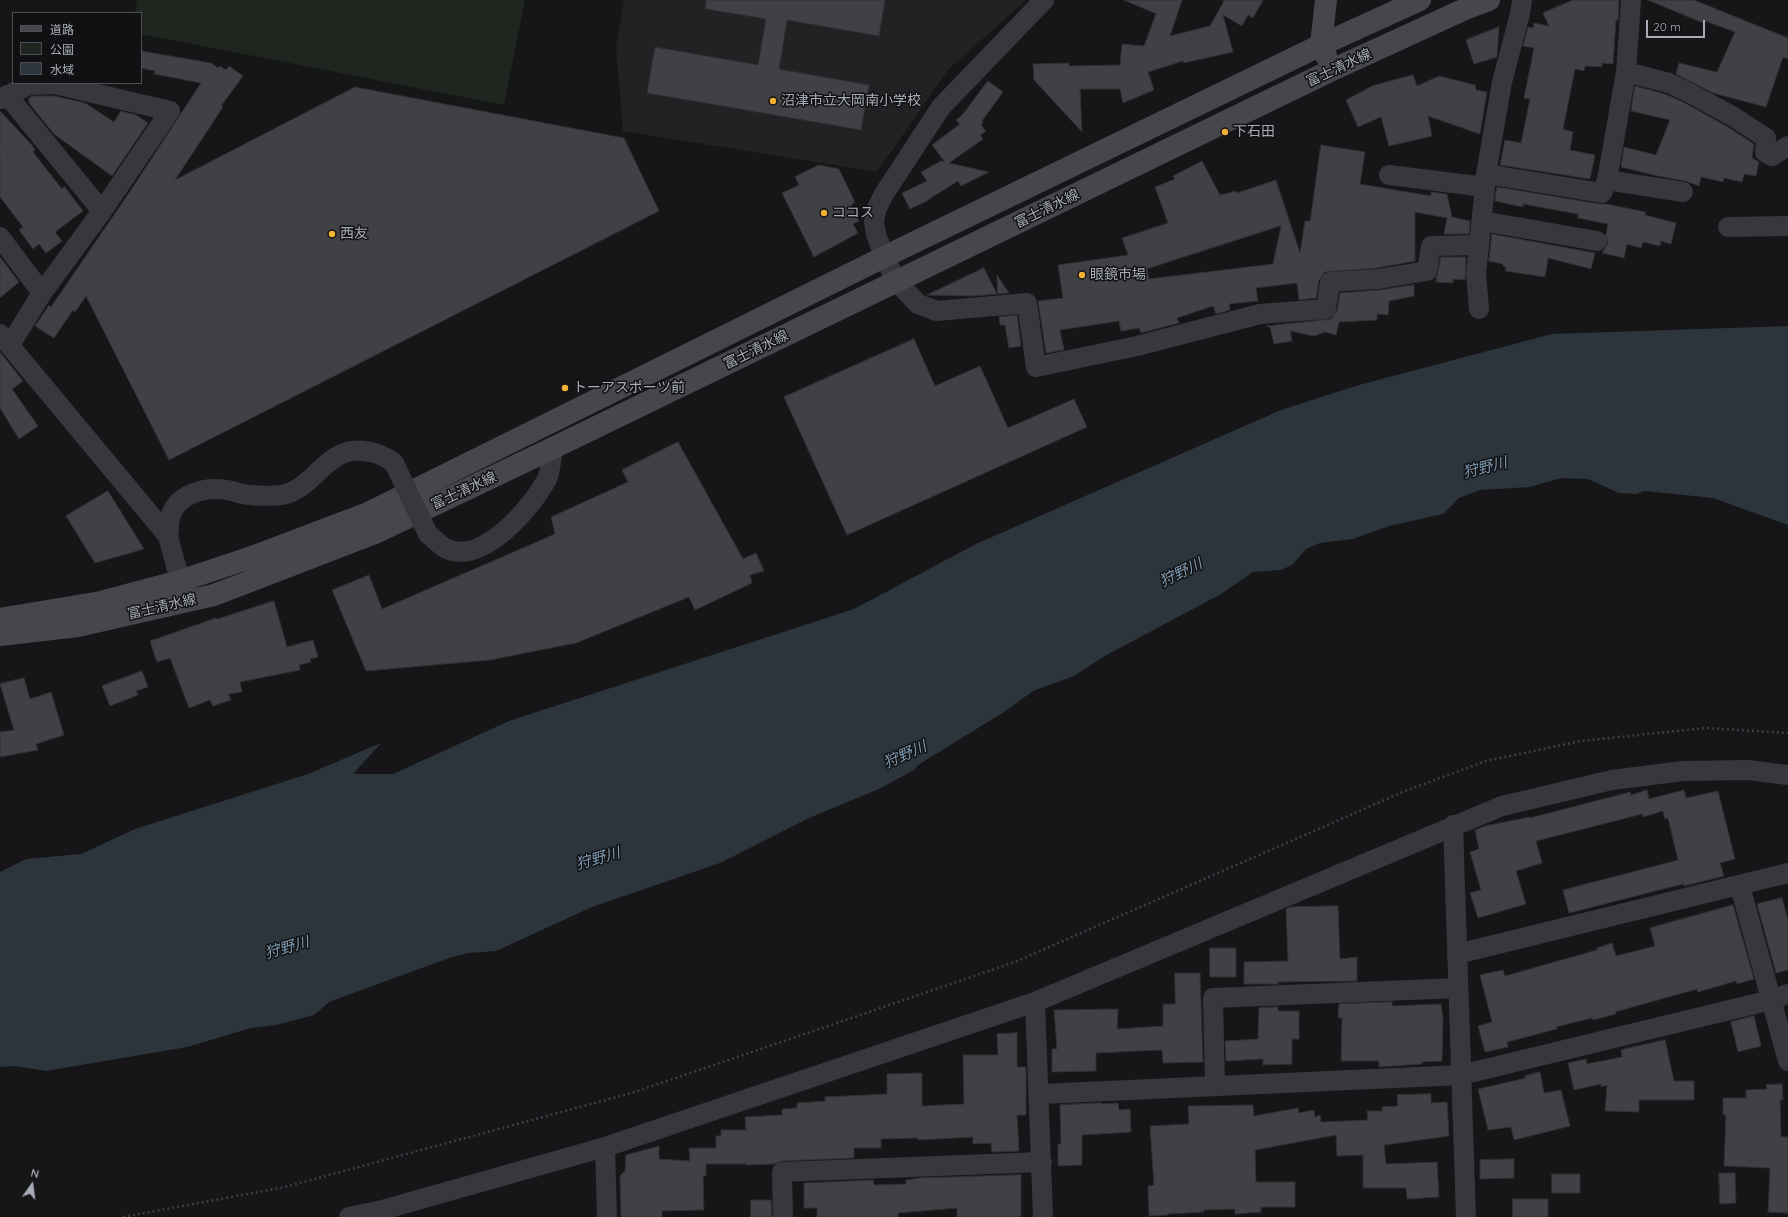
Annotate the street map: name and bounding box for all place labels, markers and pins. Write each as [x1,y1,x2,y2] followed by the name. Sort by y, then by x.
[781,93,921,109] place label: 沼津市立大岡南小学校
[768,96,778,106] marker: 沼津市立大岡南小学校
[1233,124,1275,140] place label: 下石田
[1220,127,1230,137] marker: 下石田
[832,205,874,221] place label: ココス
[819,208,829,218] marker: ココス
[340,226,368,242] place label: 西友
[327,229,337,239] marker: 西友
[1090,267,1146,283] place label: 眼鏡市場
[1077,270,1087,280] marker: 眼鏡市場
[573,380,685,396] place label: トーアスポーツ前
[560,383,570,393] marker: トーアスポーツ前

